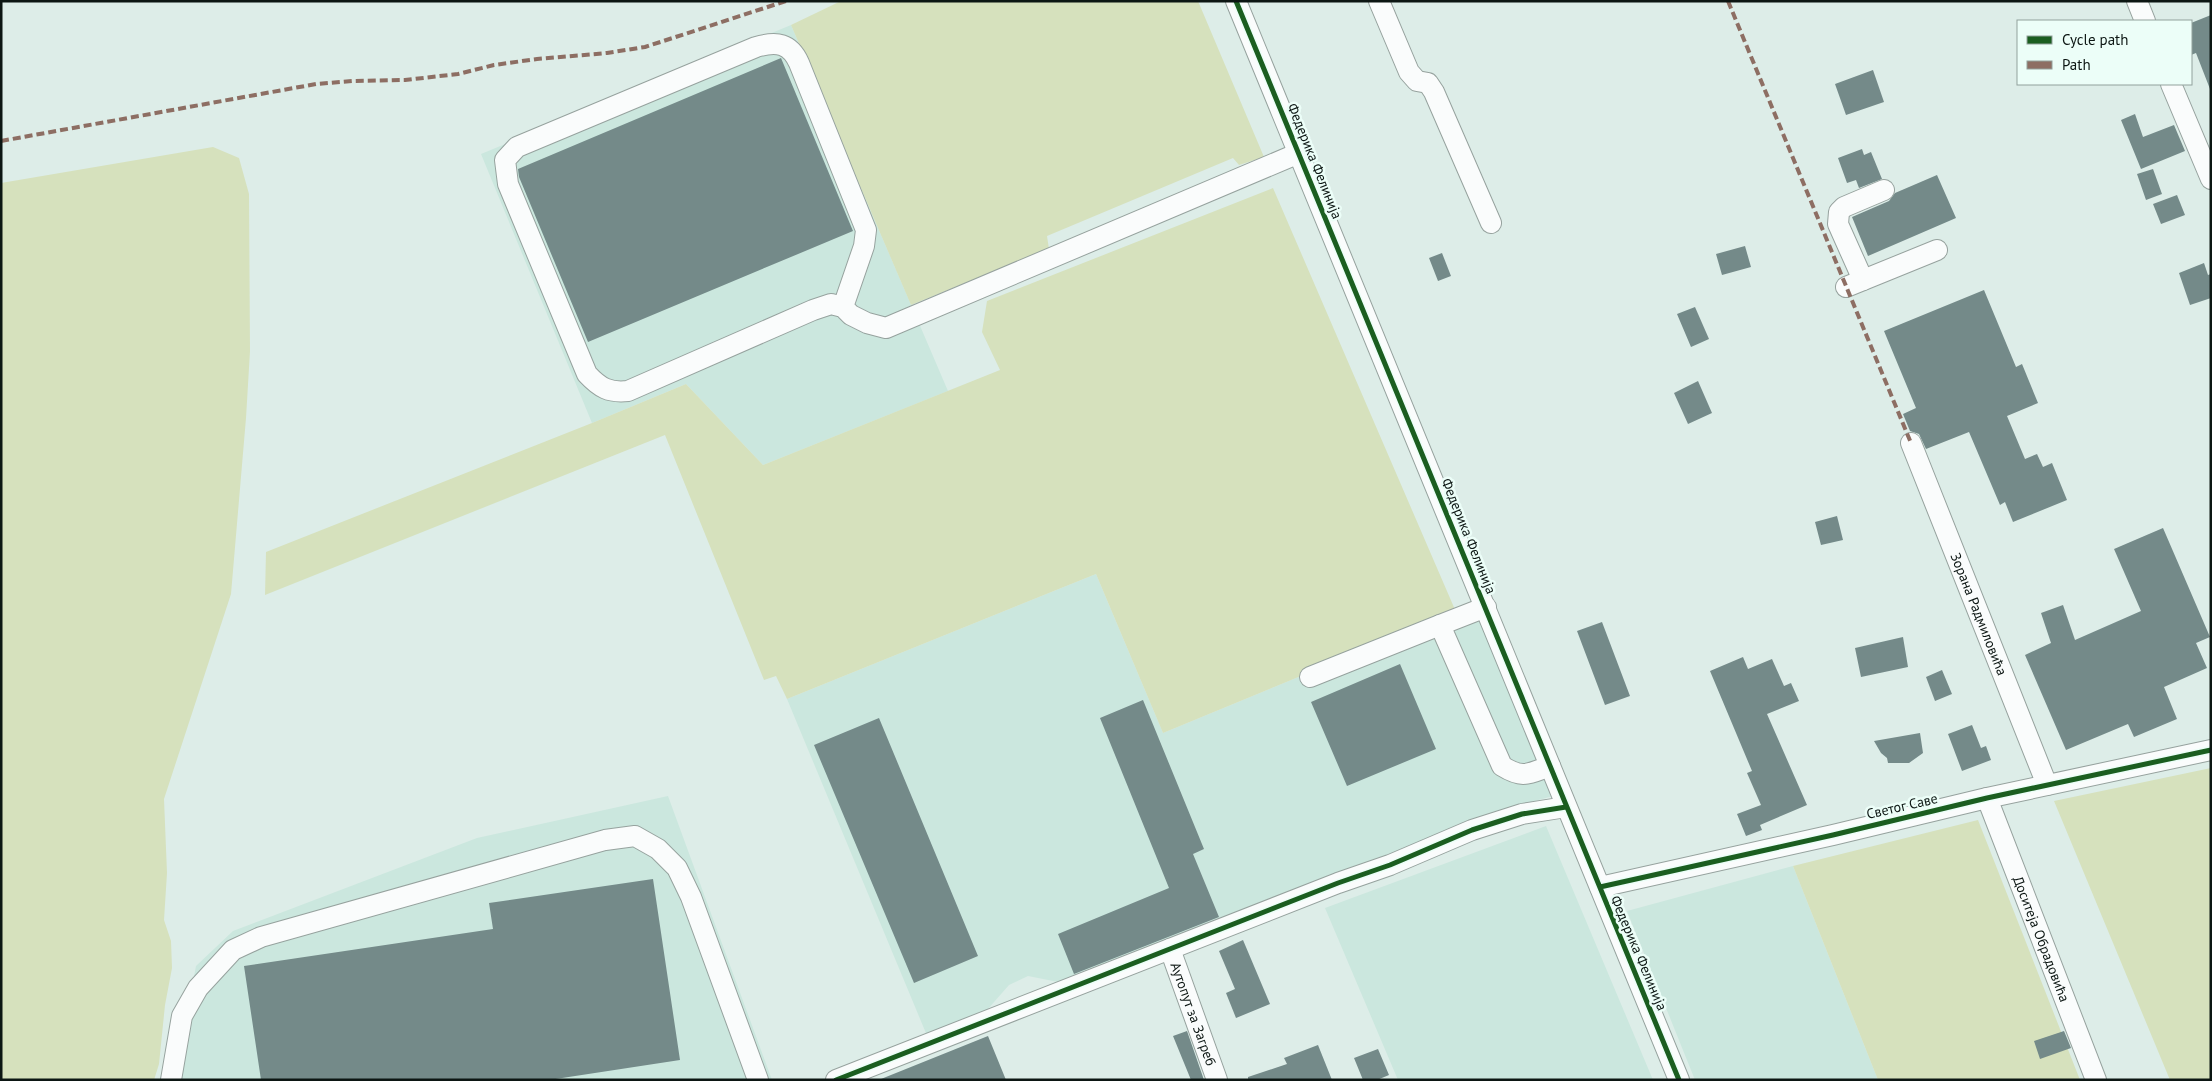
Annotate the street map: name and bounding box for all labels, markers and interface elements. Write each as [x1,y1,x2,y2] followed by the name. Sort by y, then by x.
[2017,20,2192,85] legend
[2062,30,2128,49] text: Cycle path
[2062,55,2091,74] text: Path
[1284,100,1346,222] street label: Федерика Фелинија
[1438,475,1500,597] street label: Федерика Фелинија
[1947,550,2011,678] street label: Зорана Радмиловића
[1865,789,1939,823] street label: Светог Саве
[2009,873,2074,1004] street label: Доситеја Обрадовића
[1607,893,1671,1013] street label: Федерика Фелинија
[1166,960,1220,1068] street label: Аутопут за Загреб

